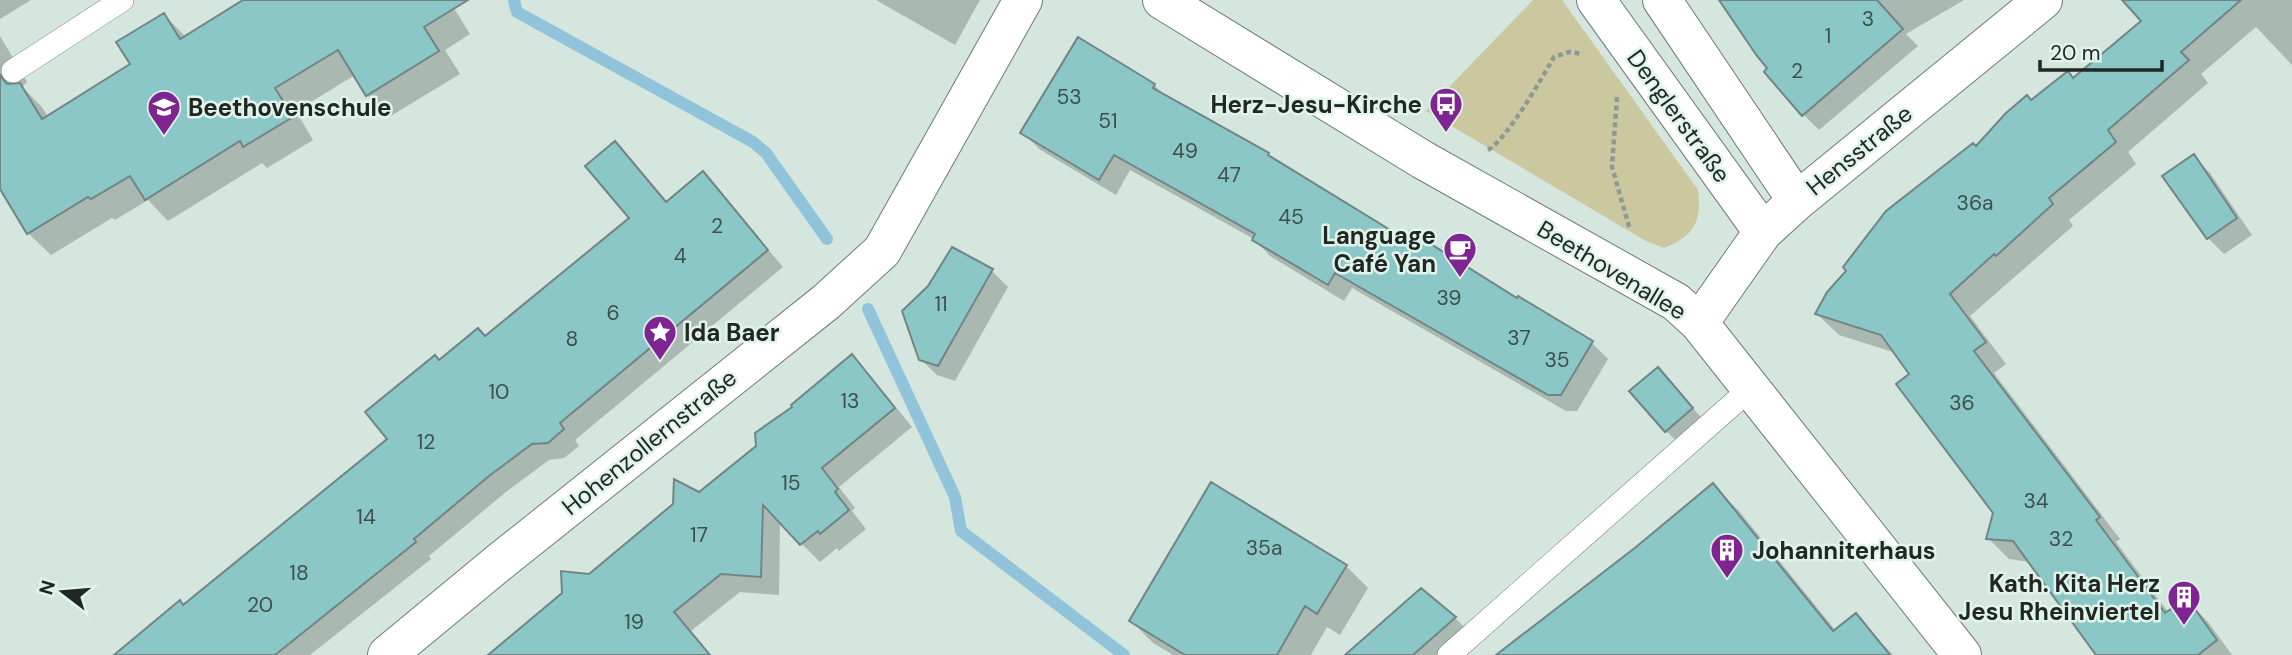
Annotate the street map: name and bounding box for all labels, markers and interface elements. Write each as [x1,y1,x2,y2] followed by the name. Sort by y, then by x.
[1862,5,1874,33] house number: 3
[1825,22,1831,50] house number: 1
[2040,28,2162,72] scale bar
[2050,39,2101,67] text: 20 m
[1620,43,1738,189] street label: Denglerstraße
[1791,57,1803,85] house number: 2
[1056,83,1082,111] house number: 53
[1427,85,1465,134] bus stop icon: Herz-Jesu-Kirche
[145,88,183,137] school or university icon: Beethovenschule
[1210,89,1422,120] place label: Herz-Jesu-Kirche
[188,92,391,123] place label: Beethovenschule
[1800,98,1918,202] street label: Hensstraße
[1098,107,1118,135] house number: 51
[1172,137,1198,165] house number: 49
[1217,161,1241,189] house number: 47
[1956,189,1994,217] house number: 36a
[1278,203,1304,231] house number: 45
[711,212,723,240] house number: 2
[1532,213,1692,327] street label: Beethovenallee
[1322,220,1436,279] place label: Language Café Yan
[1441,230,1479,279] cafe icon: Language Café Yan
[674,242,687,270] house number: 4
[1437,284,1462,312] house number: 39
[934,290,948,318] house number: 11
[606,299,620,327] house number: 6
[641,313,679,362] place icon: Ida Baer
[684,317,780,348] place label: Ida Baer
[1507,324,1531,352] house number: 37
[566,325,578,353] house number: 8
[1544,346,1570,374] house number: 35
[555,362,743,522] street label: Hohenzollernstraße
[489,378,509,406] house number: 10
[841,387,859,415] house number: 13
[1949,389,1975,417] house number: 36
[417,428,435,456] house number: 12
[781,469,801,497] house number: 15
[2023,487,2049,515] house number: 34
[356,503,376,531] house number: 14
[690,521,708,549] house number: 17
[2049,525,2073,553] house number: 32
[1708,531,1746,580] building icon: Johanniterhaus
[1246,534,1282,562] house number: 35a
[1752,535,1936,566] place label: Johanniterhaus
[28,557,98,627] north arrow
[289,559,309,587] house number: 18
[1958,568,2160,627] place label: Kath. Kita Herz Jesu Rheinviertel
[33,577,61,598] text: N
[2165,578,2203,627] building icon: Kath. Kita Herz Jesu Rheinviertel
[247,591,273,619] house number: 20
[624,608,644,636] house number: 19

